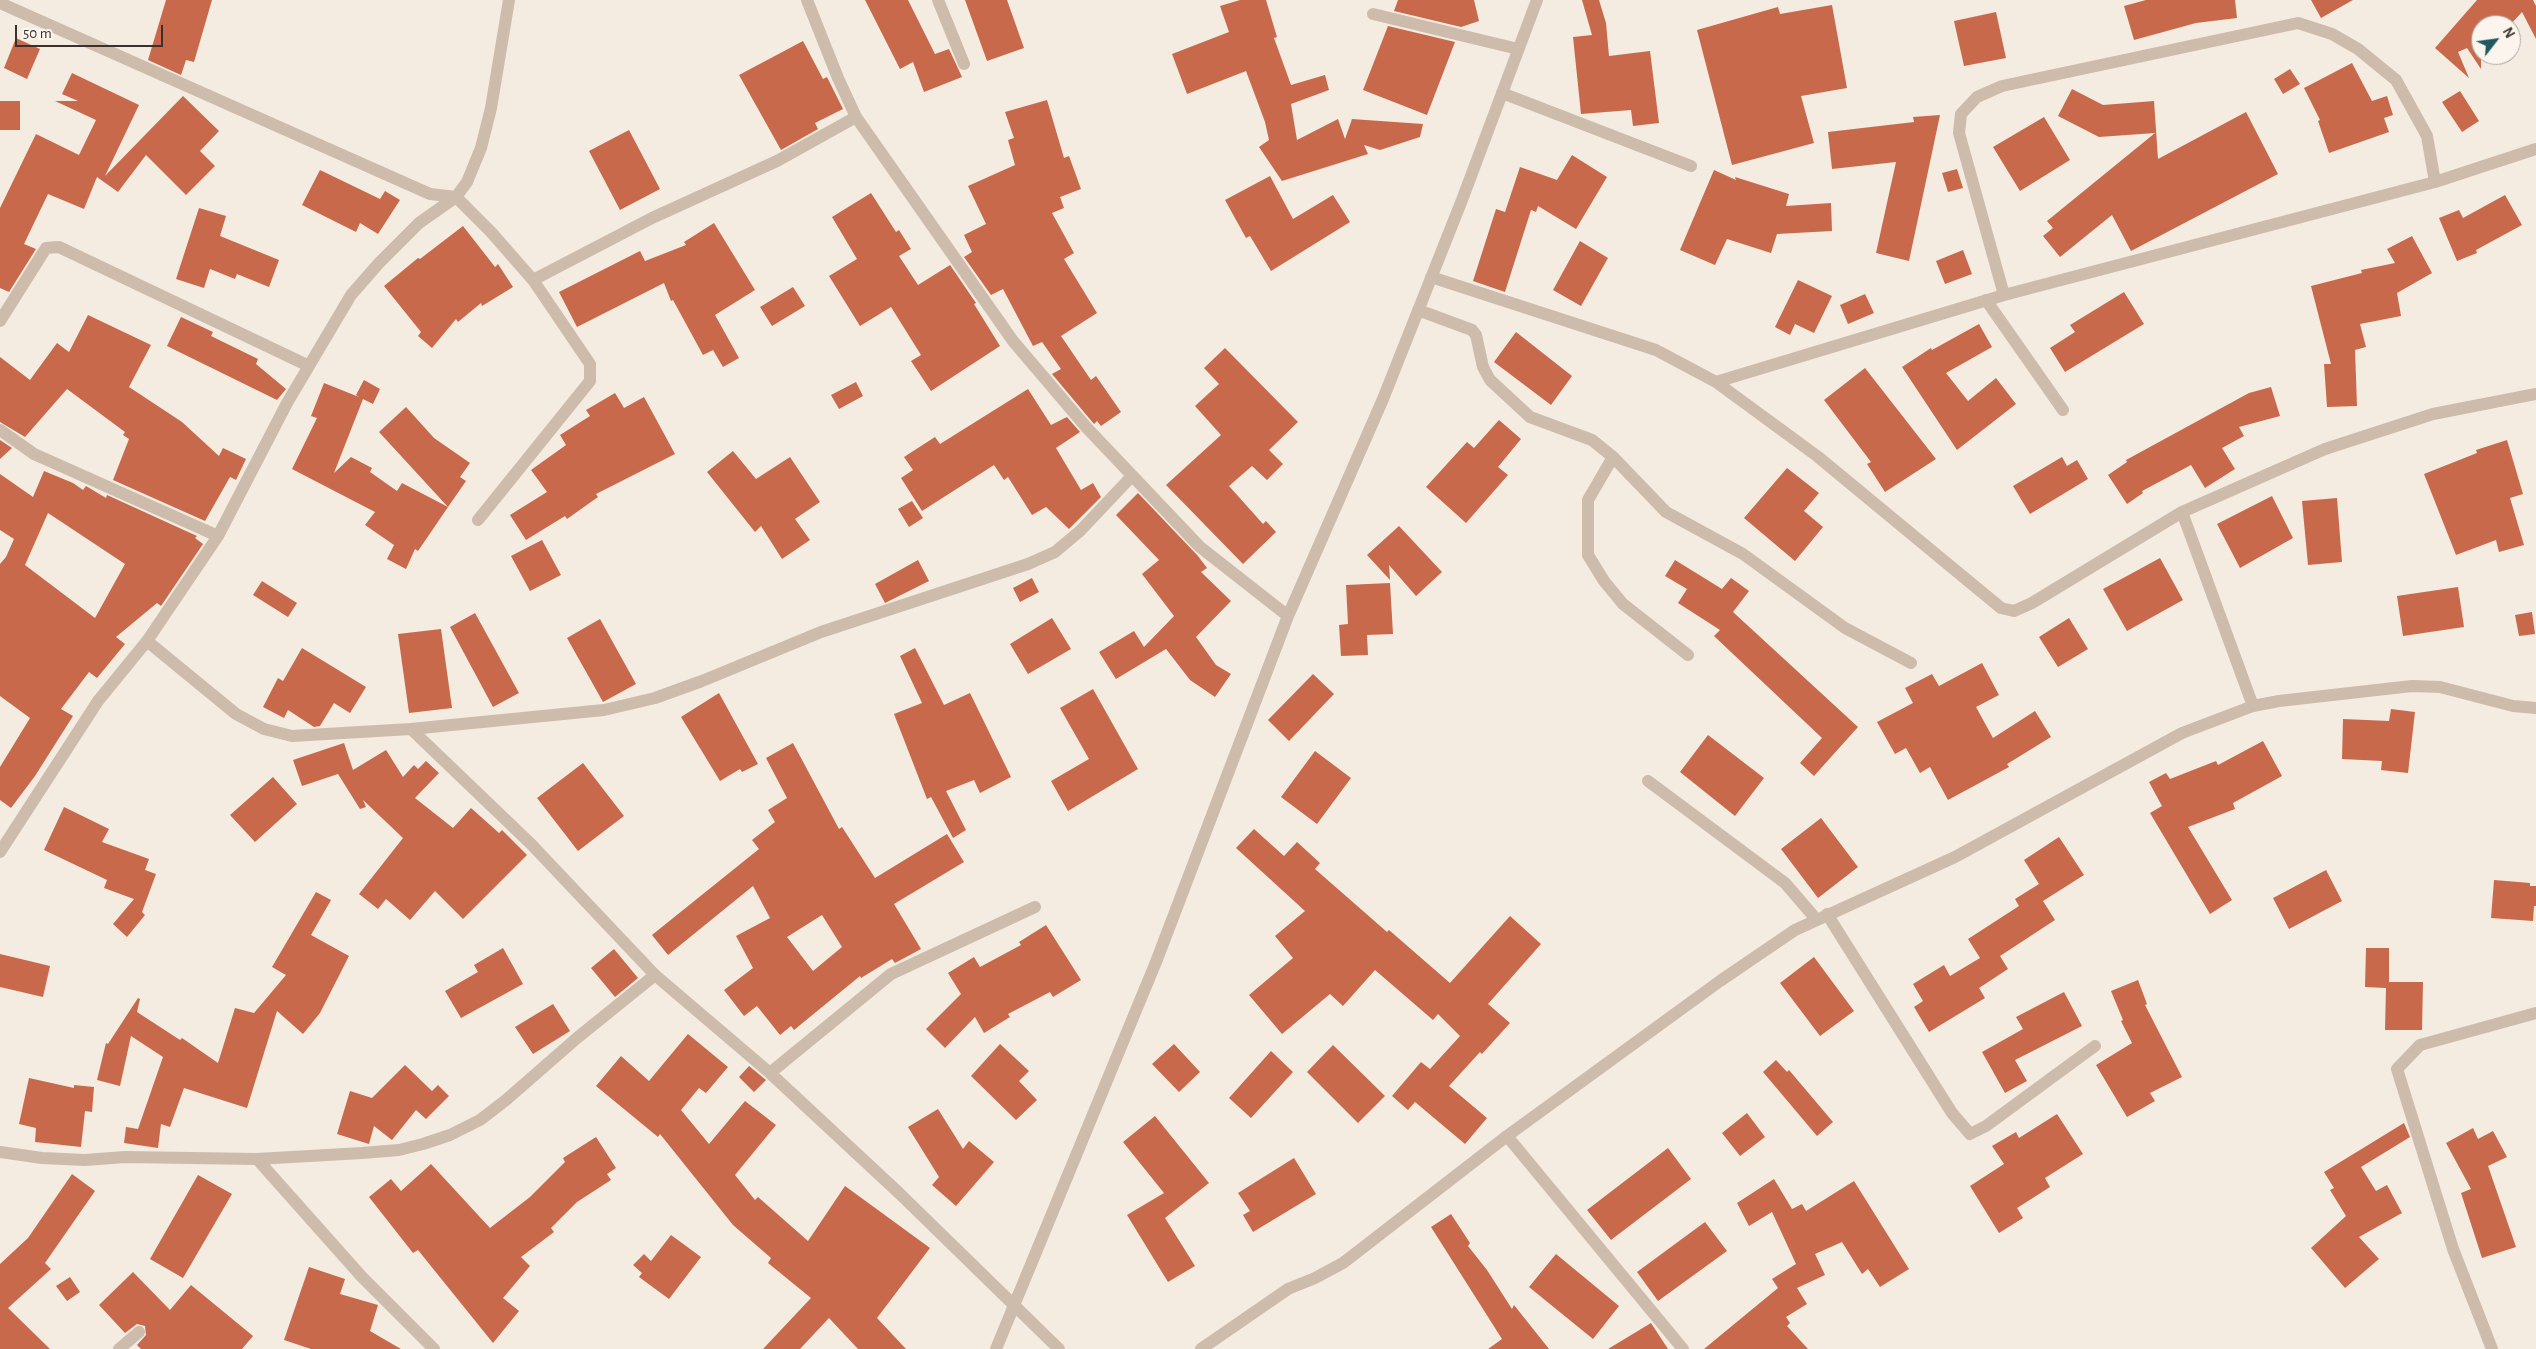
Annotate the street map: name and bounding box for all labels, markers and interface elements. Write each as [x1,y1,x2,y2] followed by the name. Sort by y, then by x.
[18,15,165,47] scale bar
[2471,15,2521,65] north arrow
[2500,25,2517,41] text: N
[23,26,52,41] text: 50 m

